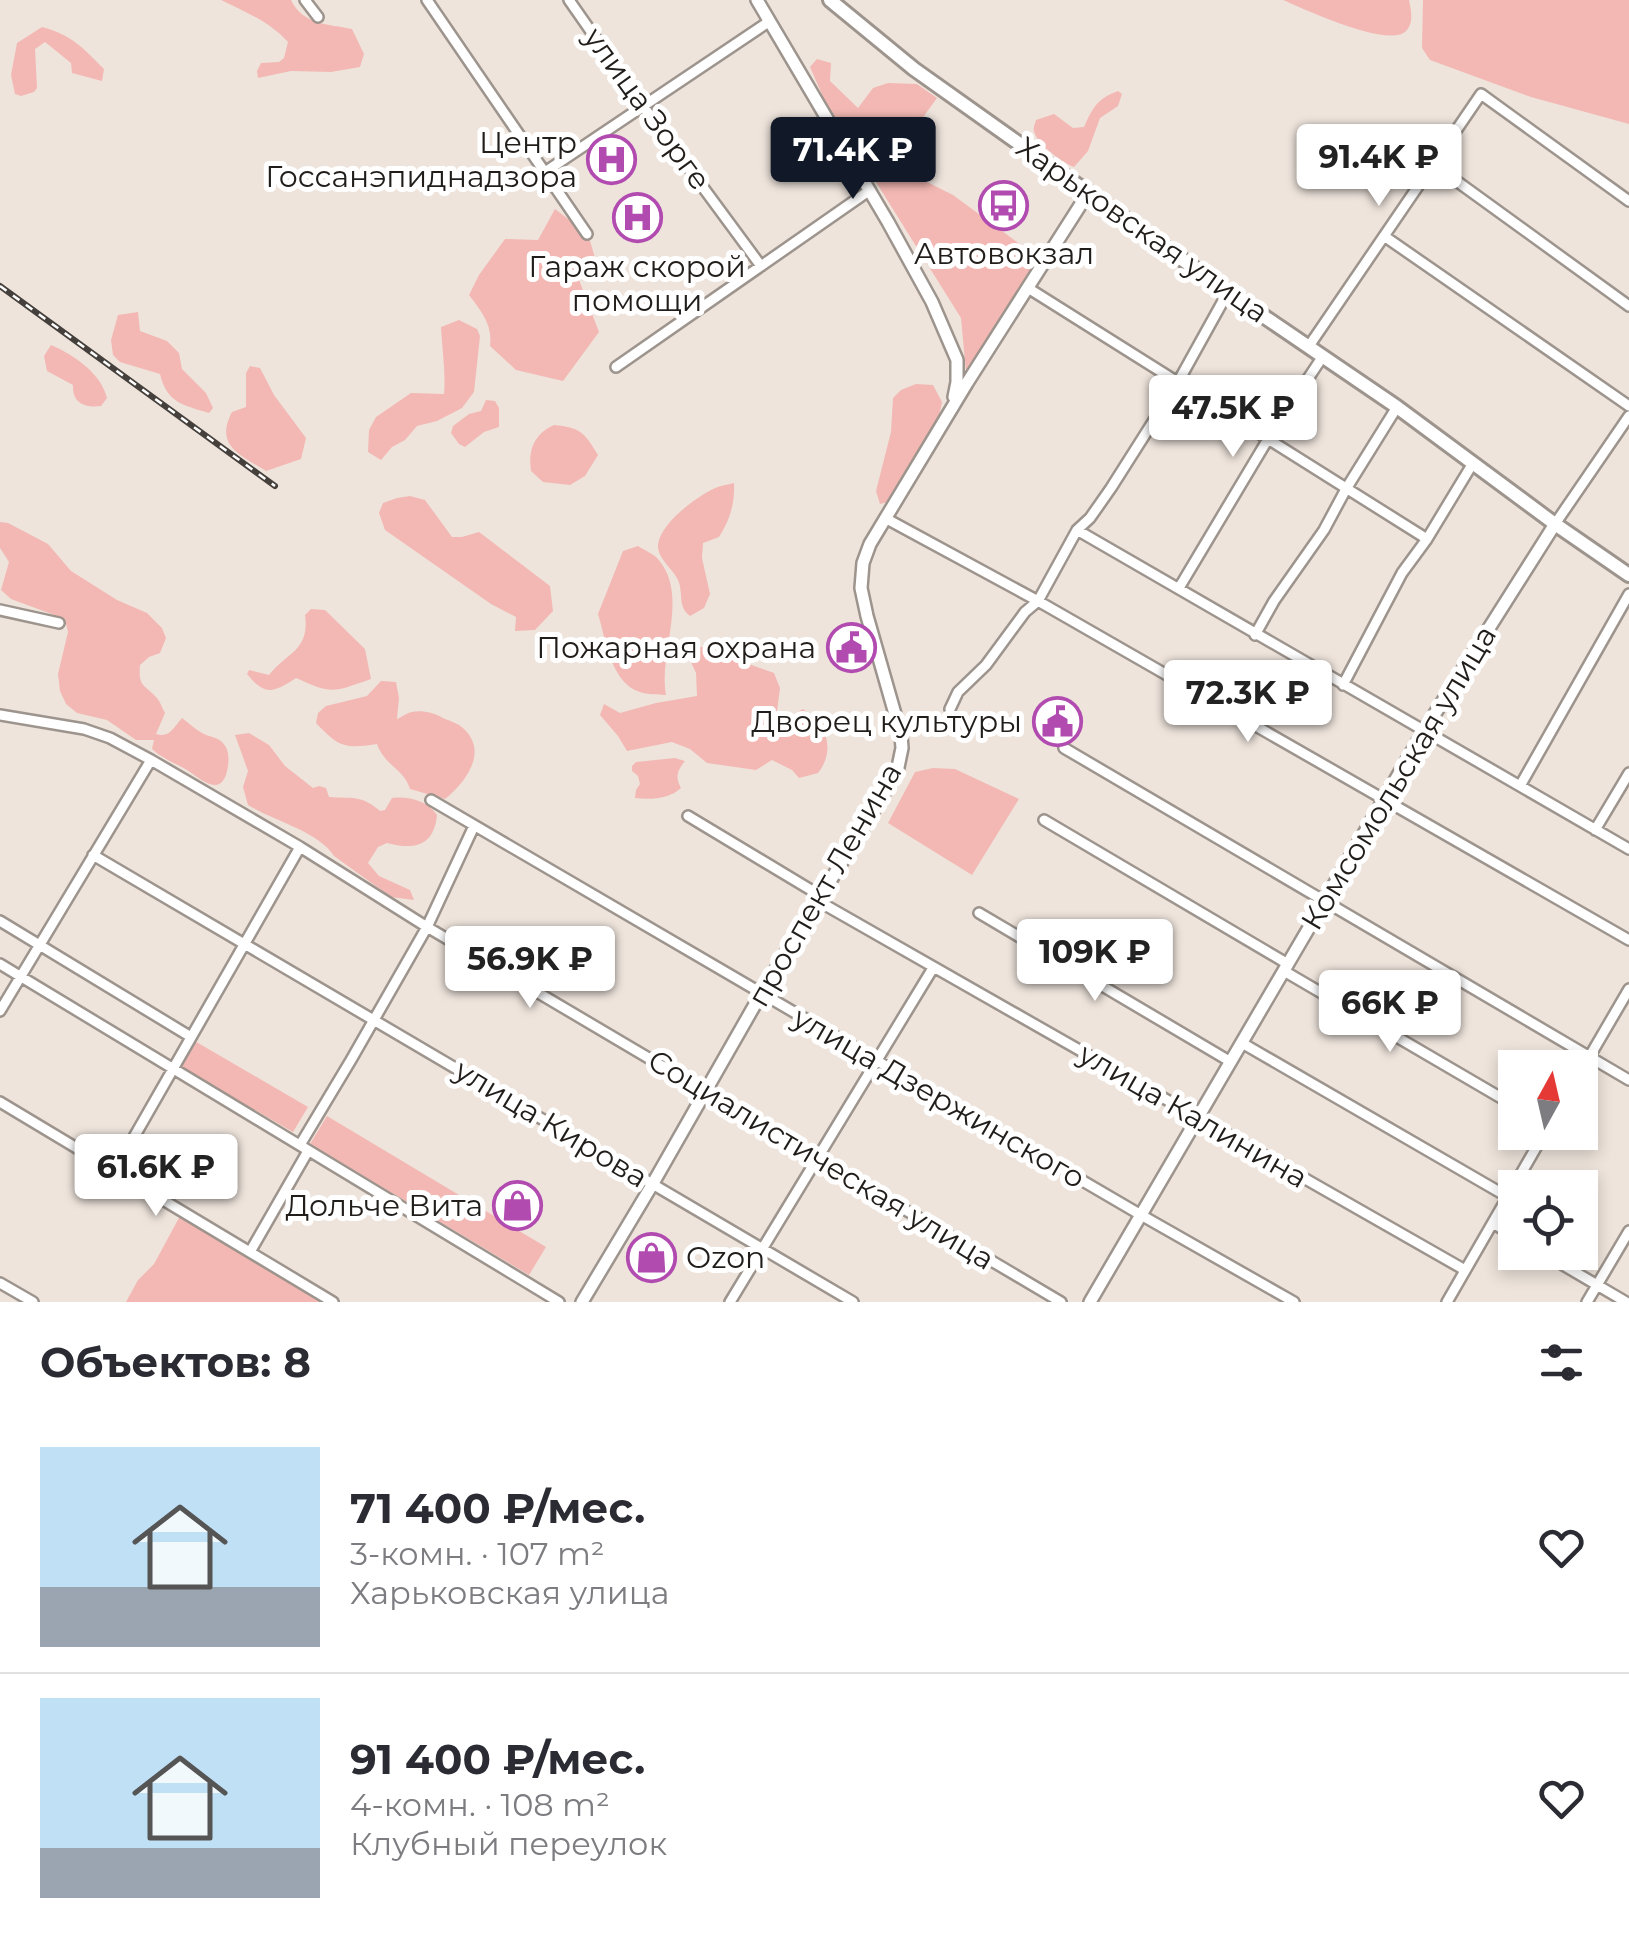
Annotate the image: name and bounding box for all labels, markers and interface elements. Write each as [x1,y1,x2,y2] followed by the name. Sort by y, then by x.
[575,19,719,197] street label: улица Зорге
[761,117,945,202] pin: 71.4K ₽
[265,124,577,195] place label: Центр Госсанэпиднадзора
[1287,124,1471,209] pin: 91.4K ₽
[1009,129,1276,331] street label: Харьковская улица
[793,130,913,169] text: 71.4K ₽
[586,134,638,186] hospital icon: Центр Госсанэпиднадзора
[1319,137,1439,176] text: 91.4K ₽
[978,179,1030,231] bus stop icon: Автовокзал
[611,192,663,244] hospital icon: Гараж скорой помощи
[914,235,1094,272] place label: Автовокзал
[528,248,746,319] place label: Гараж скорой помощи
[1141,375,1325,460] pin: 47.5K ₽
[1171,388,1295,427] text: 47.5K ₽
[1293,619,1504,937] street label: Комсомольская улица
[825,622,877,674] public building icon: Пожарная охрана
[536,629,816,666] place label: Пожарная охрана
[1156,660,1340,745] pin: 72.3K ₽
[1186,673,1310,712] text: 72.3K ₽
[1031,696,1083,748] public building icon: Дворец культуры
[751,703,1022,740] place label: Дворец культуры
[740,756,909,1013] street label: проспект Ленина
[1014,919,1176,1004] pin: 109K ₽
[438,926,622,1011] pin: 56.9K ₽
[1039,932,1151,971] text: 109K ₽
[467,939,593,978] text: 56.9K ₽
[1320,970,1460,1055] pin: 66K ₽
[1341,983,1439,1022] text: 66K ₽
[786,998,1092,1196] street label: улица Дзержинского
[1071,1035,1314,1196] street label: улица Калинина
[641,1041,1001,1278] street label: Социалистическая улица
[1498,1050,1598,1150] north arrow
[1498,1050,1598,1270] map controls
[447,1051,654,1196] street label: улица Кирова
[64,1134,248,1219] pin: 61.6K ₽
[97,1147,215,1186] text: 61.6K ₽
[1498,1170,1598,1270] button: locate
[492,1180,544,1232] shop icon: Дольче Вита
[286,1187,483,1224] place label: Дольче Вита
[625,1232,677,1284] shop icon: Ozon
[686,1239,765,1276] place label: Ozon
[1534,1335,1589,1390] icon: filters
[40,1336,311,1388] text: Объектов: 8
[350,1482,645,1534] text: 71 400 ₽/мес.
[120,1487,240,1607] icon: home
[1534,1520,1589,1575] icon: heart
[350,1534,605,1573] text: 3-комн. · 107 m²
[350,1573,669,1612] text: Харьковская улица
[350,1733,645,1785] text: 91 400 ₽/мес.
[120,1738,240,1858] icon: home
[1534,1771,1589,1826] icon: heart
[350,1785,610,1824] text: 4-комн. · 108 m²
[350,1824,667,1863] text: Клубный переулок

